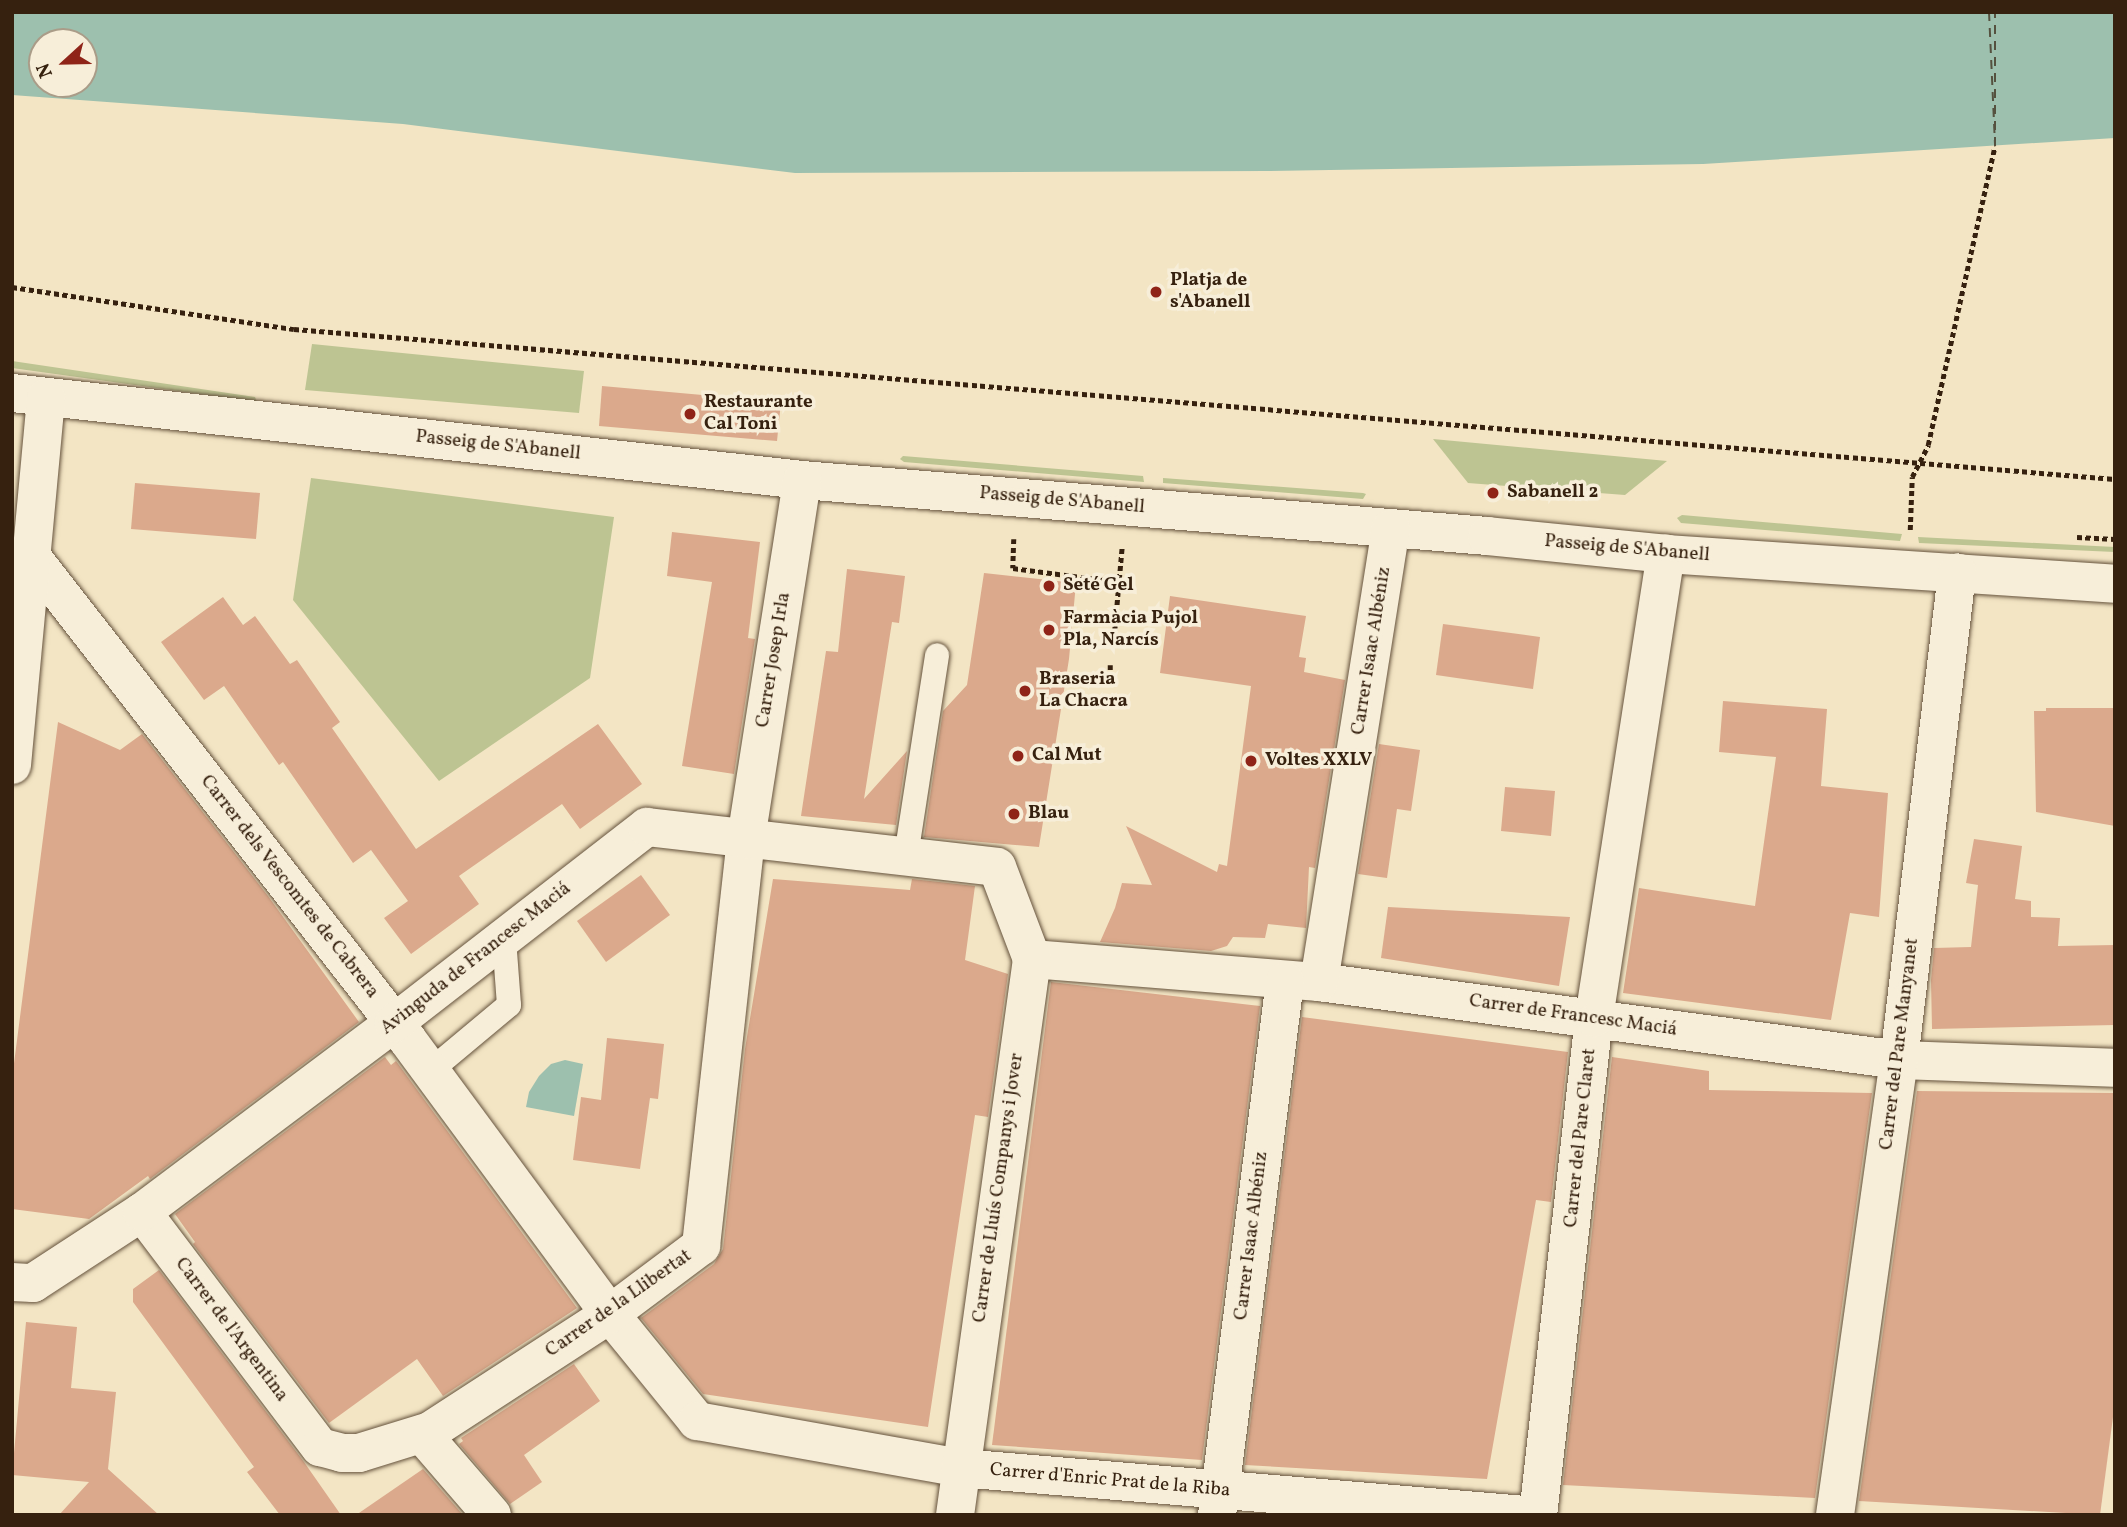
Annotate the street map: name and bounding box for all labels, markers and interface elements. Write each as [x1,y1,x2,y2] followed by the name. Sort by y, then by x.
[28,28,98,98] north arrow
[31,59,60,81] text: N
[1170,270,1250,314] place label: Platja de s'Abanell
[1148,284,1164,300] marker: Platja de s'Abanell
[704,392,813,436] place label: Restaurante Cal Toni
[682,406,698,422] marker: Restaurante Cal Toni
[414,426,582,466] street label: Passeig de S'Abanell
[978,482,1146,520] street label: Passeig de S'Abanell
[1507,482,1598,504] place label: Sabanell 2
[1485,485,1501,501] marker: Sabanell 2
[1543,530,1711,568] street label: Passeig de S'Abanell
[1347,565,1397,737] street label: Carrer Isaac Albéniz
[1063,575,1134,597] place label: Seté Gel
[1041,578,1057,594] marker: Seté Gel
[752,591,796,729] street label: Carrer Josep Irla
[1063,608,1198,652] place label: Farmàcia Pujol Pla, Narcís
[1041,622,1057,638] marker: Farmàcia Pujol Pla, Narcís
[1039,669,1128,713] place label: Braseria La Chacra
[1017,683,1033,699] marker: Braseria La Chacra
[1032,745,1102,767] place label: Cal Mut
[1010,748,1026,764] marker: Cal Mut
[1265,750,1372,772] place label: Voltes XXLV
[1243,753,1259,769] marker: Voltes XXLV
[195,771,383,1003] street label: Carrer dels Vescomtes de Cabrera
[1028,803,1069,825] place label: Blau
[1006,806,1022,822] marker: Blau
[376,878,576,1040] street label: Avinguda de Francesc Maciá
[1876,937,1924,1151] street label: Carrer del Pare Manyanet
[1468,990,1678,1042] street label: Carrer de Francesc Maciá
[1560,1047,1602,1229] street label: Carrer del Pare Claret
[969,1052,1029,1324] street label: Carrer de Lluís Companys i Jover
[1230,1150,1274,1322] street label: Carrer Isaac Albéniz
[542,1245,696,1363] street label: Carrer de la Llibertat
[169,1254,293,1406] street label: Carrer de l'Argentina
[989,1459,1231,1503] street label: Carrer d'Enric Prat de la Riba

